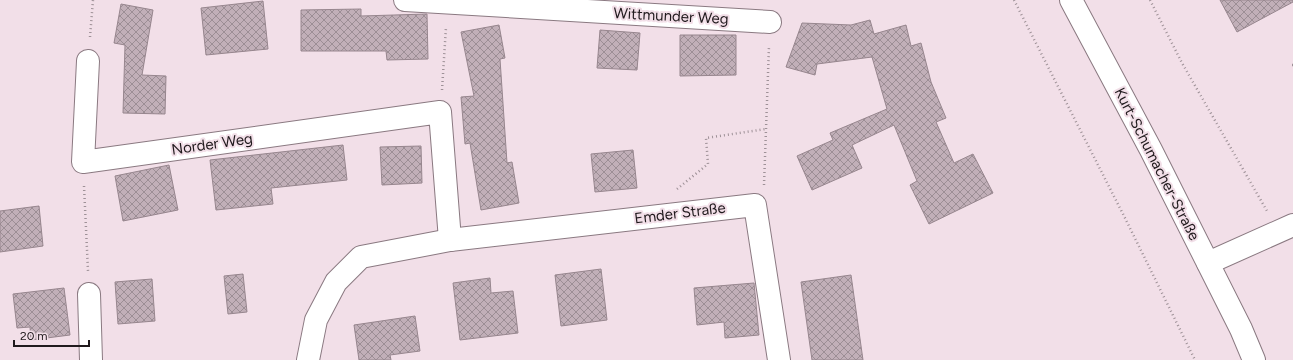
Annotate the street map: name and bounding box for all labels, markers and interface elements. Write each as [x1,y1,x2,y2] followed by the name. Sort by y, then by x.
[613,4,729,28] street label: Wittmunder Weg
[1111,85,1203,243] street label: Kurt-Schumacher-Straße
[170,129,254,159] street label: Norder Weg
[633,198,727,228] street label: Emder Straße
[14,322,89,348] scale bar
[20,329,48,343] text: 20 m

